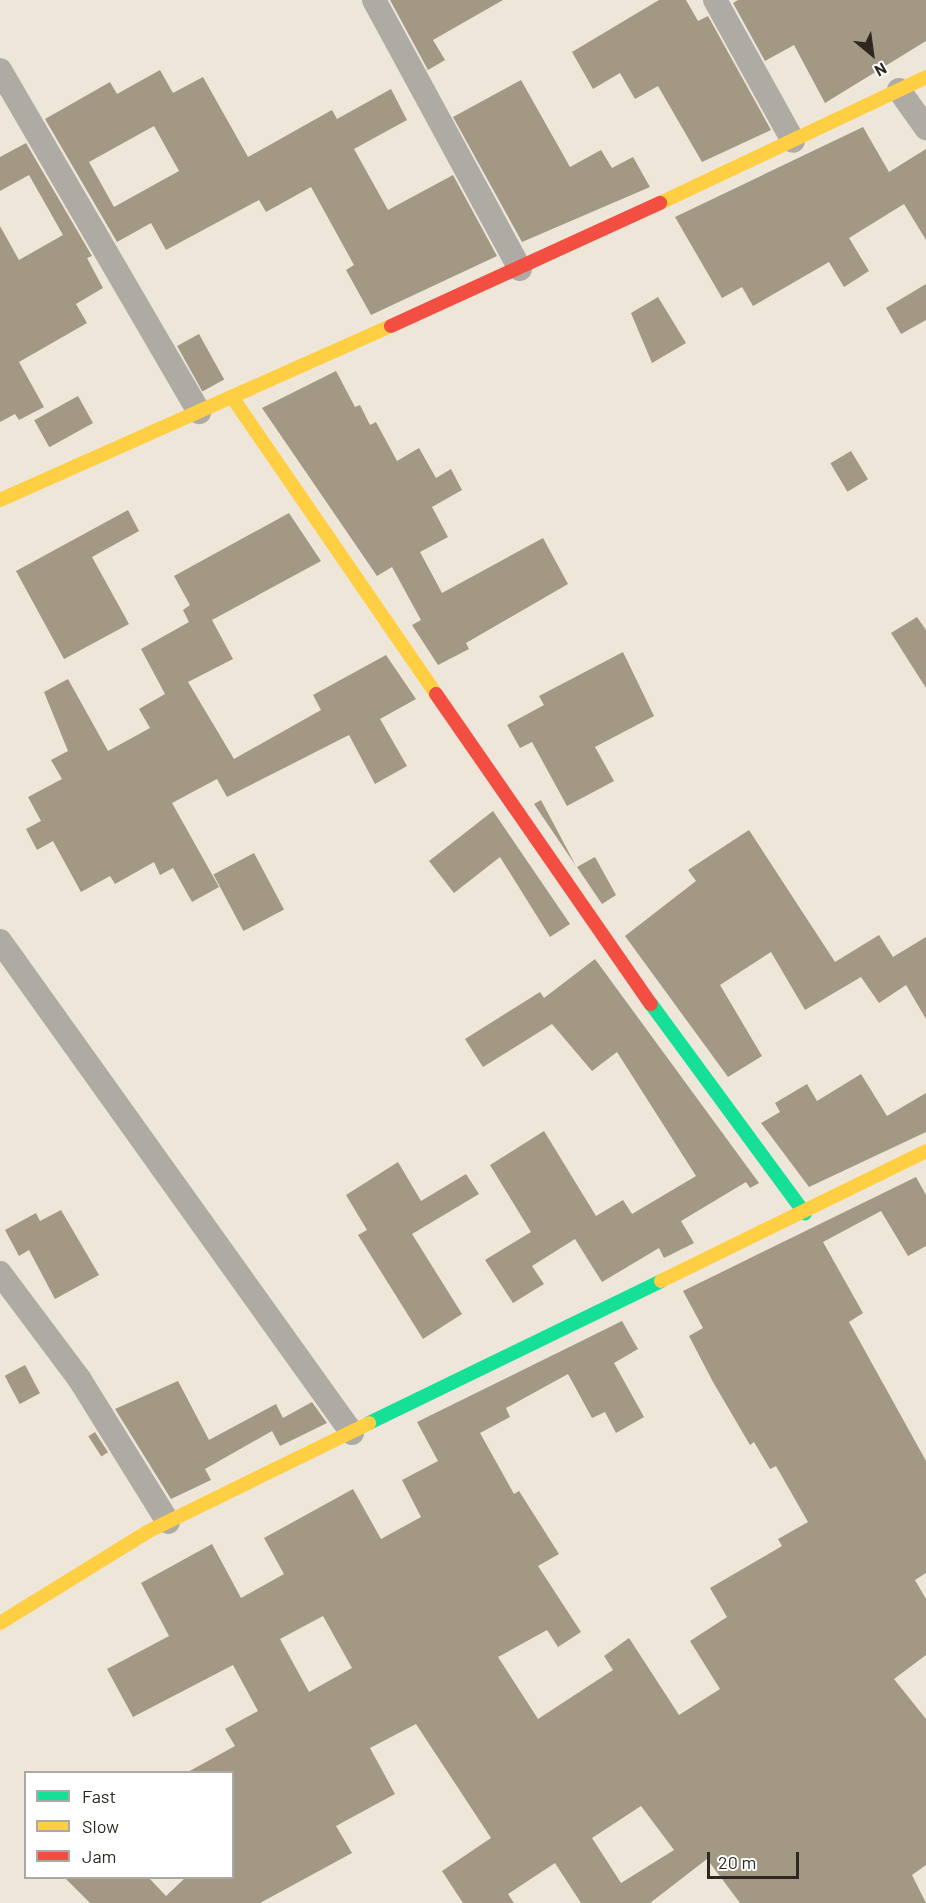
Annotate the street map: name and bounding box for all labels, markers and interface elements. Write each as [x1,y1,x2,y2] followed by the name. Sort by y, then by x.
[842,24,902,84] north arrow
[872,59,890,81] text: N
[24,1771,234,1879] legend
[82,1785,116,1807] text: Fast
[82,1815,119,1837] text: Slow
[710,1840,802,1878] scale bar
[82,1845,116,1867] text: Jam
[718,1851,756,1873] text: 20 m

